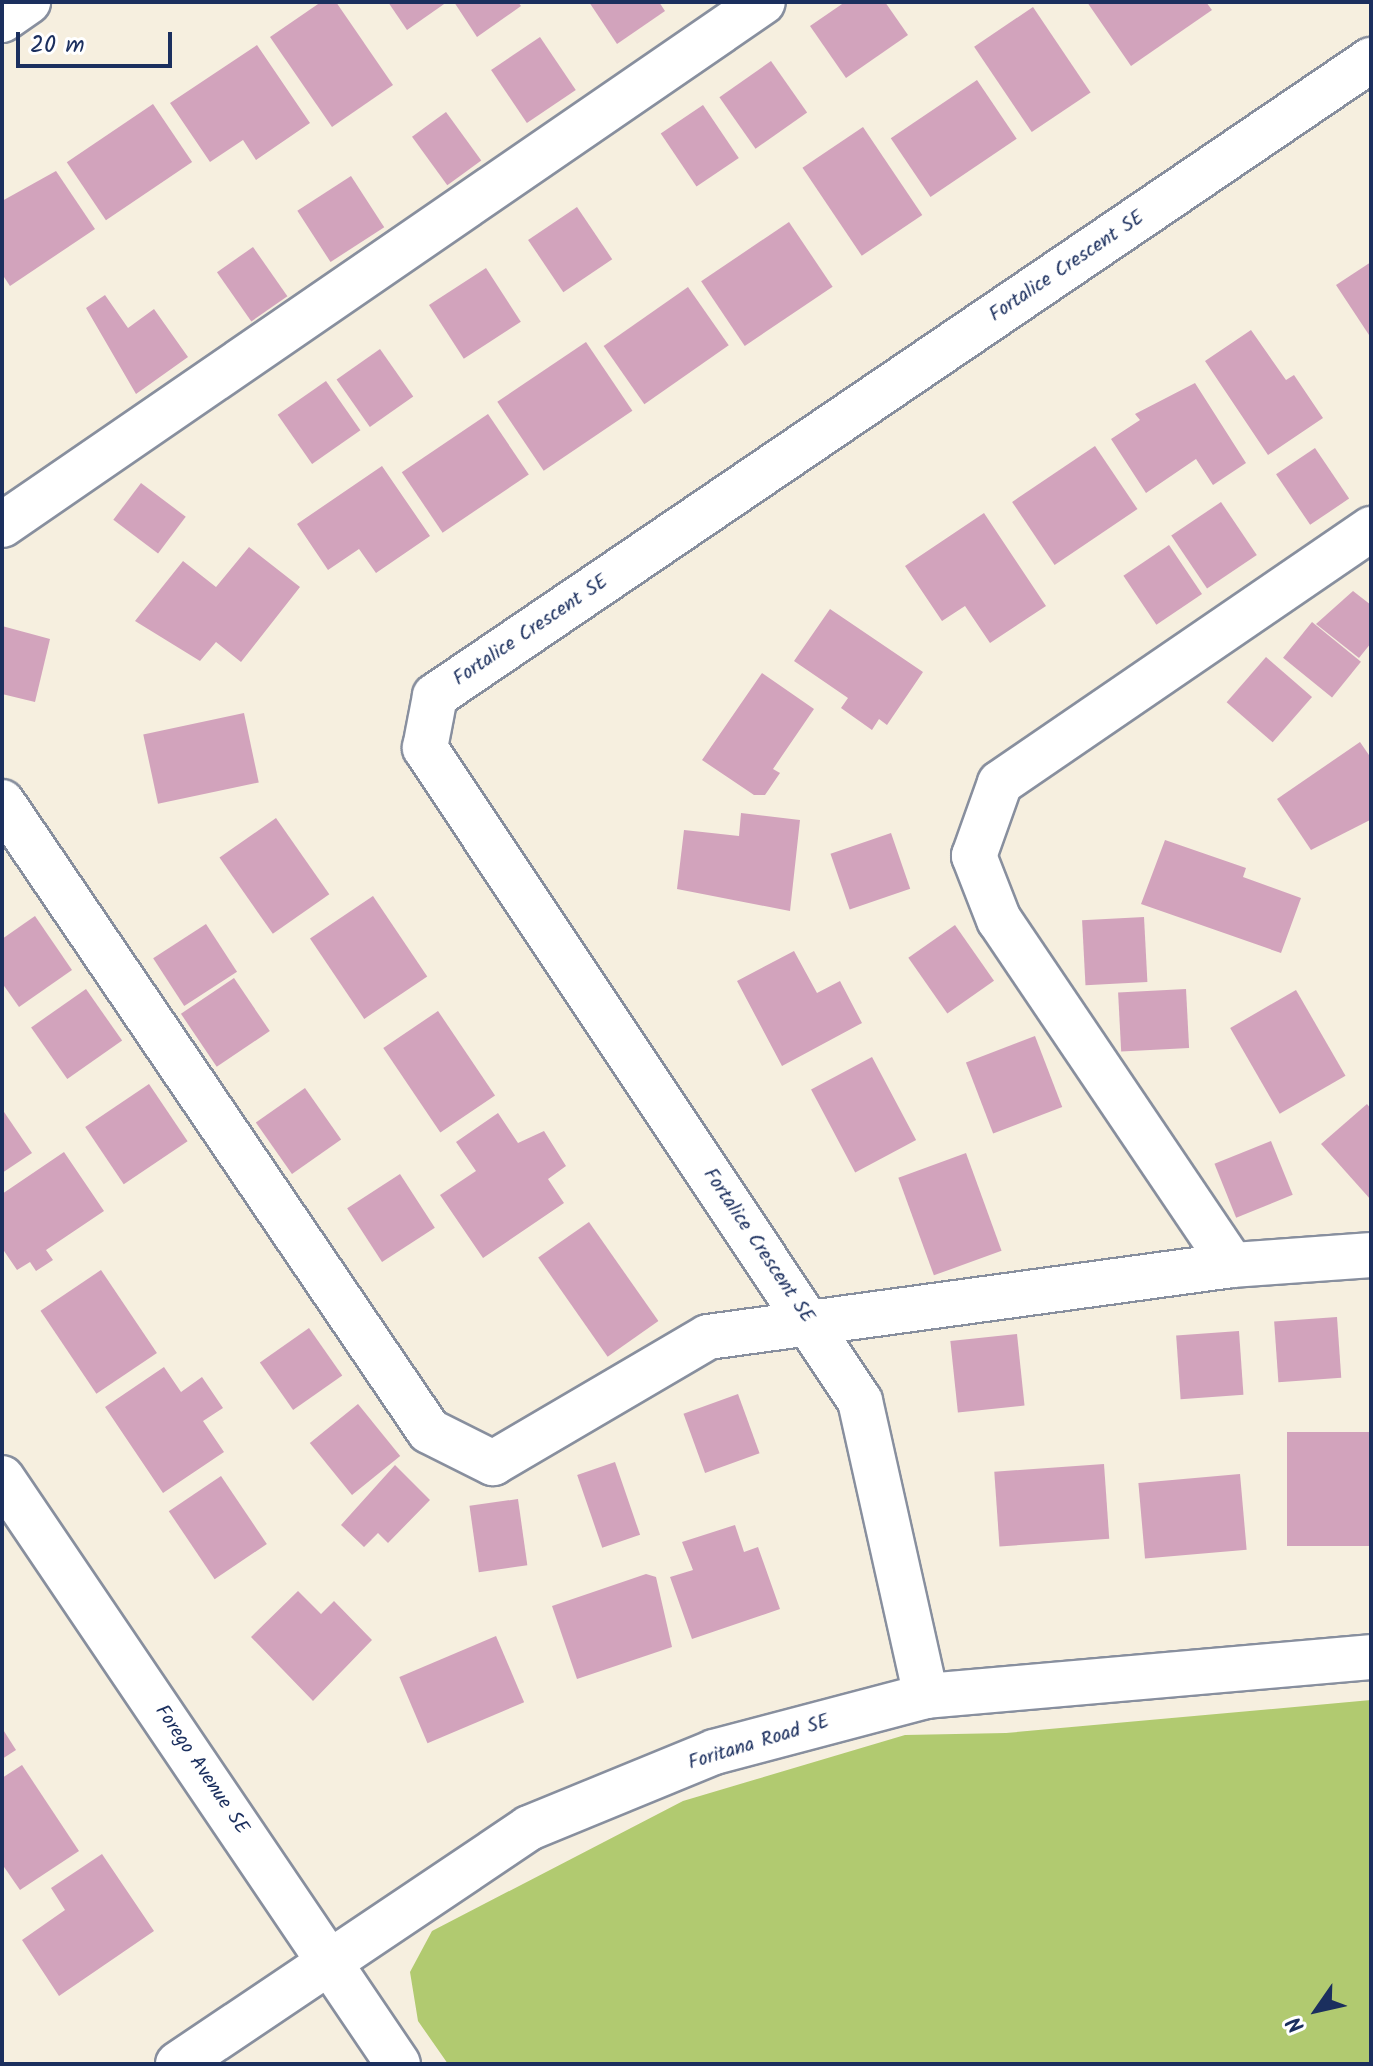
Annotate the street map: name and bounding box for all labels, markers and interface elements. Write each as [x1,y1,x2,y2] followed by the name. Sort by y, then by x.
[20,16,176,66] scale bar
[30,26,85,65] text: 20 m
[985,206,1149,328] street label: Fortalice Crescent SE
[449,570,613,692] street label: Fortalice Crescent SE
[697,1164,819,1328] street label: Fortalice Crescent SE
[149,1701,253,1839] street label: Forego Avenue SE
[685,1710,833,1776] street label: Foritana Road SE
[1277,1970,1357,2050] north arrow
[1278,2008,1315,2039] text: N

